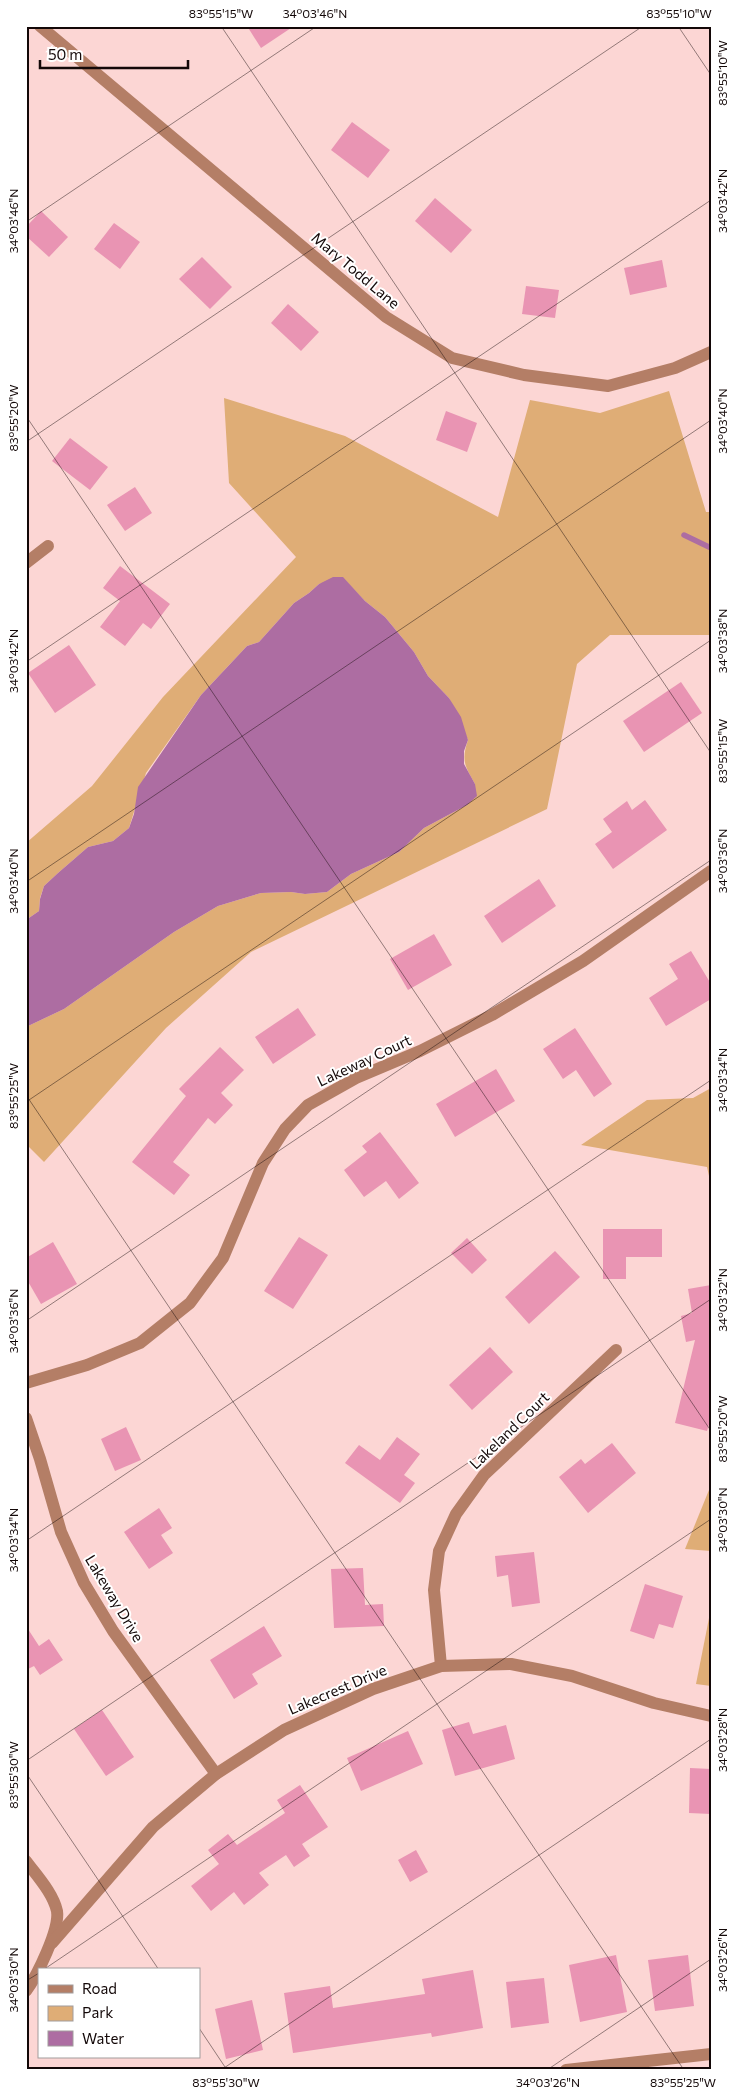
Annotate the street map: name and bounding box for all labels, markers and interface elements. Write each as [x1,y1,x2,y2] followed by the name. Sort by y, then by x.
[189,6,253,20] text: 83°55'15"W
[283,6,347,20] text: 34°03'46"N
[646,6,712,20] text: 83°55'10"W
[40,38,188,70] scale bar
[715,40,729,106] text: 83°55'10"W
[48,45,82,63] text: 50 m
[715,169,729,233] text: 34°03'42"N
[6,189,20,253] text: 34°03'46"N
[308,228,404,312] street label: Mary Todd Lane
[6,384,20,452] text: 83°55'20"W
[715,388,729,454] text: 34°03'40"N
[715,609,729,673] text: 34°03'38"N
[6,629,20,693] text: 34°03'42"N
[715,719,729,783] text: 83°55'15"W
[715,829,729,893] text: 34°03'36"N
[6,848,20,914] text: 34°03'40"N
[314,1030,414,1090] street label: Lakeway Court
[715,1048,729,1112] text: 34°03'34"N
[6,1063,20,1129] text: 83°55'25"W
[715,1268,729,1332] text: 34°03'32"N
[6,1289,20,1353] text: 34°03'36"N
[465,1388,553,1472] street label: Lakeland Court
[715,1395,729,1463] text: 83°55'20"W
[715,1488,729,1552] text: 34°03'30"N
[6,1508,20,1572] text: 34°03'34"N
[82,1551,148,1645] street label: Lakeway Drive
[285,1660,389,1718] street label: Lakecrest Drive
[715,1708,729,1772] text: 34°03'28"N
[6,1741,20,1809] text: 83°55'30"W
[715,1928,729,1992] text: 34°03'26"N
[6,1948,20,2012] text: 34°03'30"N
[38,1968,200,2058] legend
[82,1979,117,1997] text: Road
[82,2003,113,2021] text: Park
[82,2029,124,2047] text: Water
[192,2075,260,2089] text: 83°55'30"W
[516,2075,580,2089] text: 34°03'26"N
[650,2075,716,2089] text: 83°55'25"W

